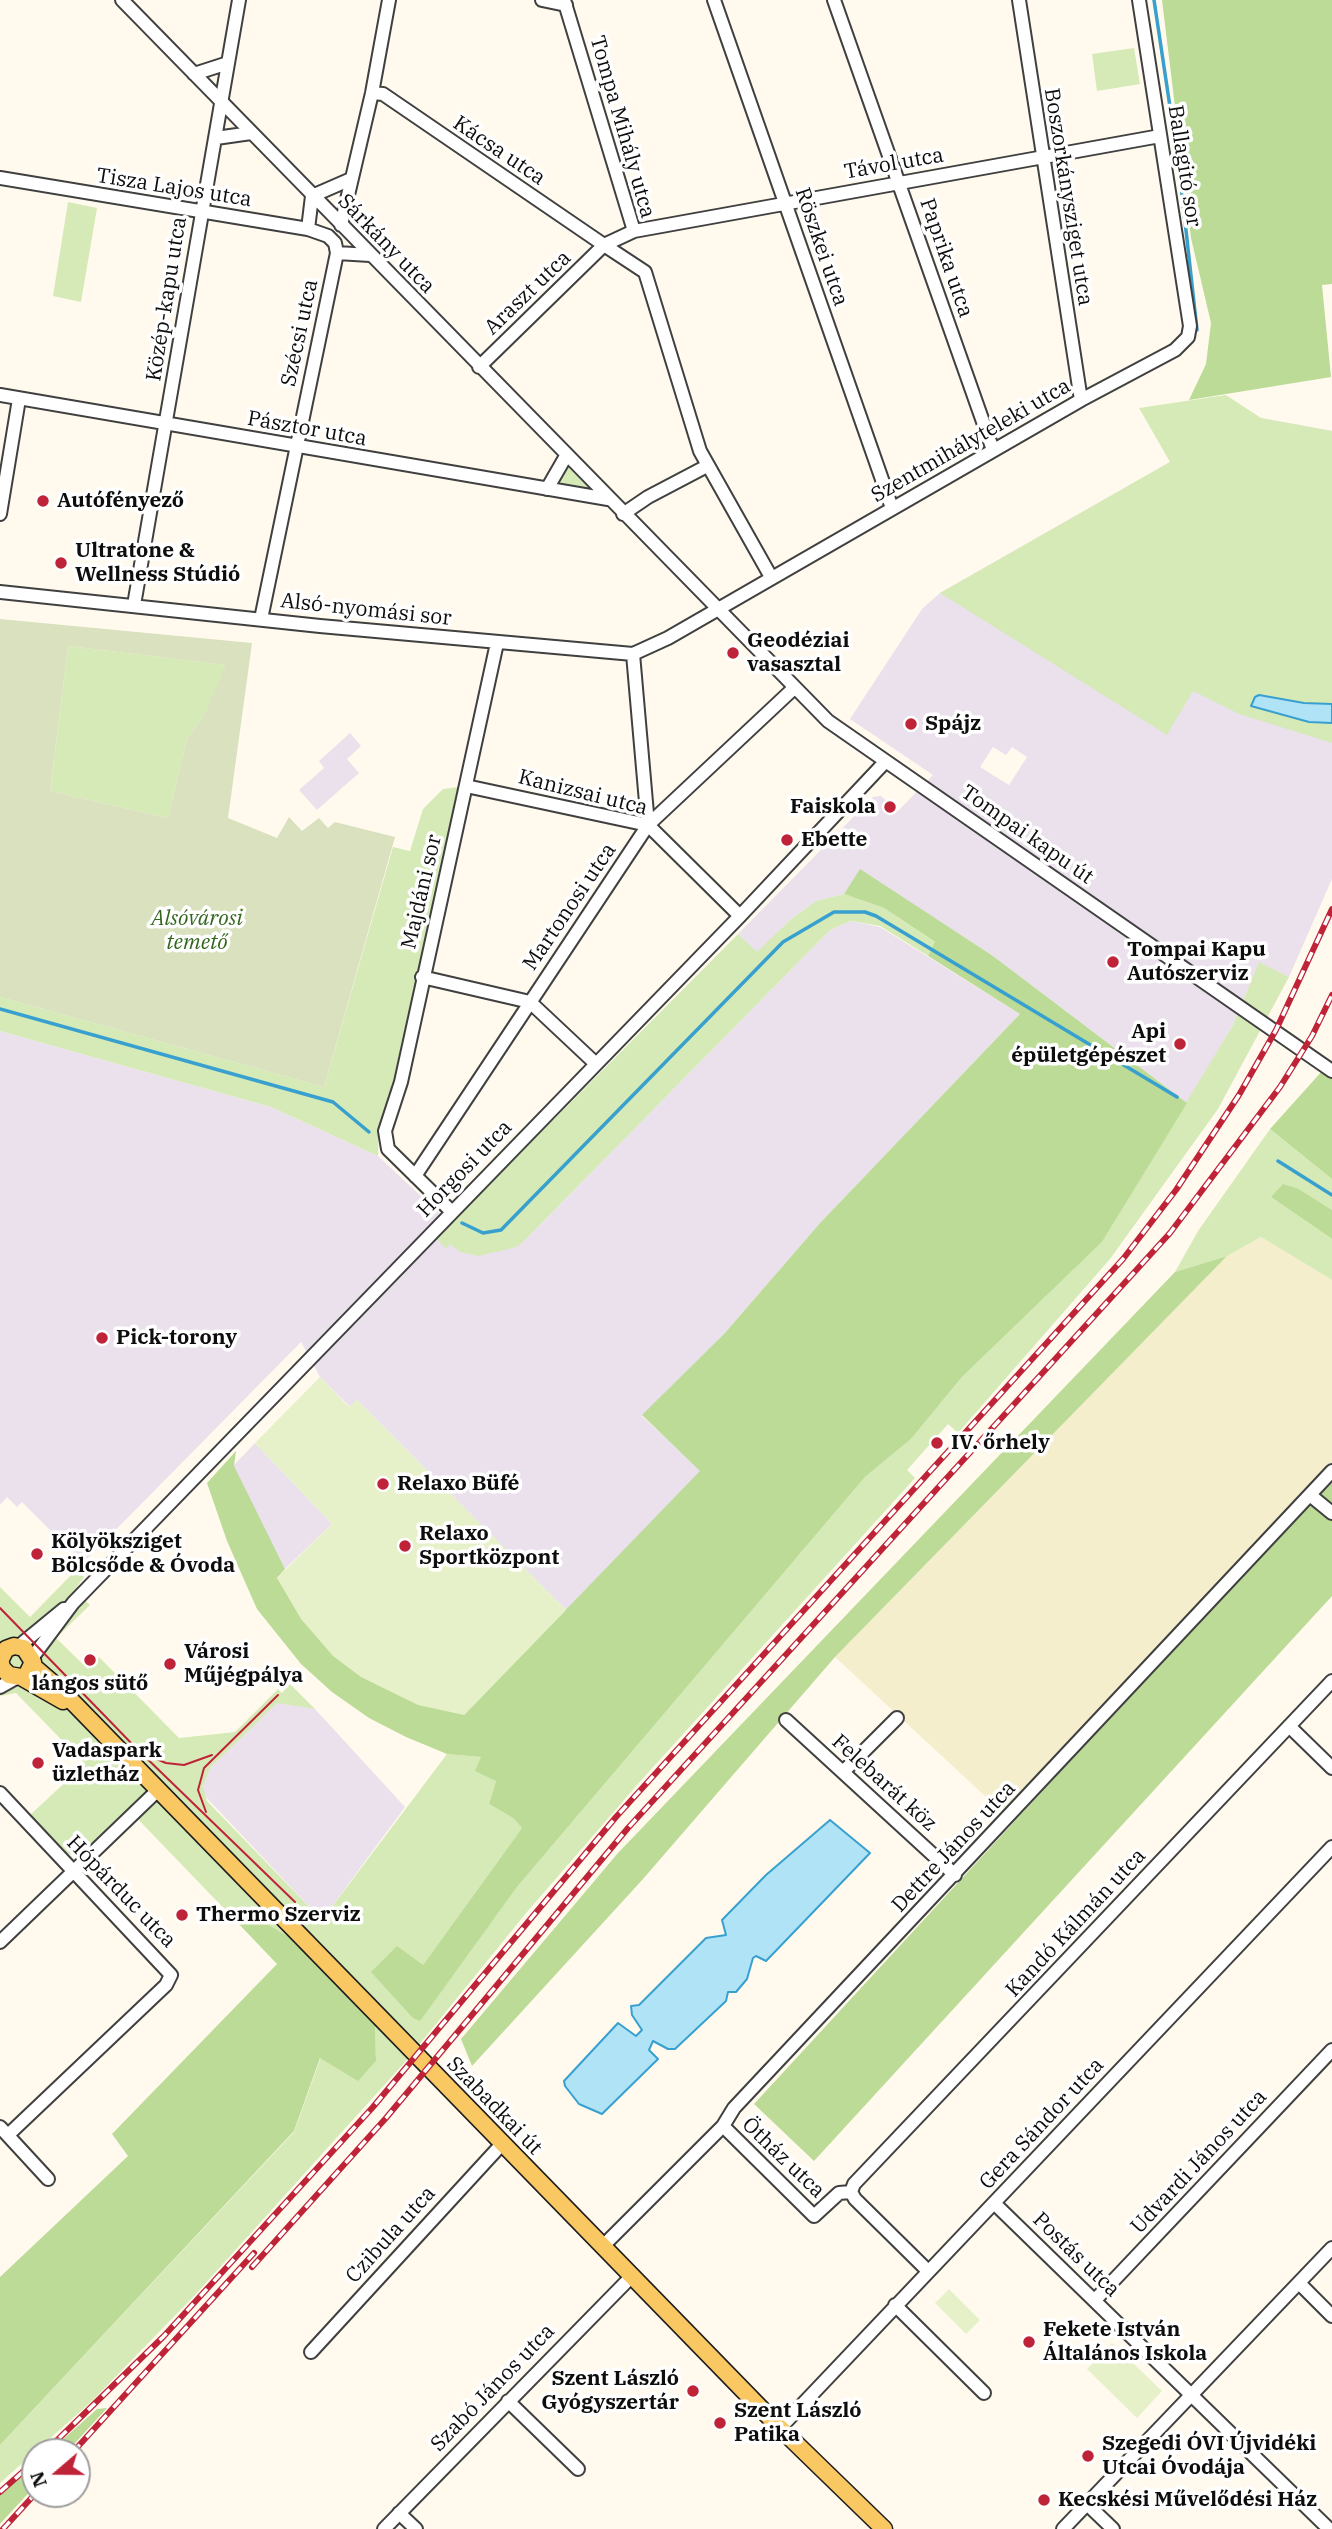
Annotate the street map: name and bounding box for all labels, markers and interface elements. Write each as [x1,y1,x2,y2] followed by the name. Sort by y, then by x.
[584,33,660,221] street label: Tompa Mihály utca
[1038,86,1098,308] street label: Boszorkánysziget utca
[1162,103,1206,229] street label: Ballagitó sor
[448,111,550,191] street label: Kácsa utca
[842,143,946,185] street label: Távol utca
[94,163,254,213] street label: Tisza Lajos utca
[789,185,853,309] street label: Röszkei utca
[332,189,440,299] street label: Sárkány utca
[914,195,978,321] street label: Paprika utca
[142,215,192,383] street label: Közép-kapu utca
[479,246,577,340] street label: Araszt utca
[276,277,324,389] street label: Szécsi utca
[867,374,1075,508] street label: Szentmihályteleki utca
[245,406,369,452] street label: Pásztor utca
[57,488,184,514] place label: Autófényező
[35,493,51,509] marker: Autófényező
[75,538,240,588] place label: Ultratone & Wellness Stúdió
[53,555,69,571] marker: Ultratone & Wellness Stúdió
[279,588,453,632] street label: Alsó-nyomási sor
[747,628,850,678] place label: Geodéziai vasasztal
[725,645,741,661] marker: Geodéziai vasasztal
[925,711,981,737] place label: Spájz
[903,716,919,732] marker: Spájz
[516,765,650,821] street label: Kanizsai utca
[956,780,1098,890] street label: Tompai kapu út
[790,794,876,820] place label: Faiskola
[882,799,898,815] marker: Faiskola
[801,827,868,853] place label: Ebette
[397,832,447,952] street label: Majdáni sor
[779,832,795,848] marker: Ebette
[518,839,622,975] street label: Martonosi utca
[151,906,243,956] park label: Alsóvárosi temető
[1127,937,1266,987] place label: Tompai Kapu Autószerviz
[1105,954,1121,970] marker: Tompai Kapu Autószerviz
[1011,1019,1166,1069] place label: Api épületgépészet
[1172,1036,1188,1052] marker: Api épületgépészet
[412,1115,518,1223] street label: Horgosi utca
[116,1325,237,1351] place label: Pick-torony
[94,1330,110,1346] marker: Pick-torony
[951,1430,1050,1456] place label: IV. őrhely
[929,1435,945,1451] marker: IV. őrhely
[397,1471,519,1497] place label: Relaxo Büfé
[375,1476,391,1492] marker: Relaxo Büfé
[419,1521,559,1571] place label: Relaxo Sportközpont
[51,1529,235,1579] place label: Kölyöksziget Bölcsőde & Óvoda
[397,1538,413,1554] marker: Relaxo Sportközpont
[29,1546,45,1562] marker: Kölyöksziget Bölcsőde & Óvoda
[184,1639,303,1689] place label: Városi Műjégpálya
[82,1652,98,1668] marker: lángos sütő
[162,1656,178,1672] marker: Városi Műjégpálya
[32,1671,148,1697] place label: lángos sütő
[826,1729,942,1837] street label: Felebarát köz
[52,1738,162,1788] place label: Vadaspark üzletház
[30,1755,46,1771] marker: Vadaspark üzletház
[887,1776,1021,1918] street label: Dettre János utca
[61,1831,181,1953] street label: Hópárduc utca
[1001,1844,1151,2002] street label: Kandó Kálmán utca
[196,1902,361,1928] place label: Thermo Szerviz
[174,1907,190,1923] marker: Thermo Szerviz
[441,2052,547,2160] street label: Szabadkai út
[975,2053,1109,2195] street label: Gera Sándor utca
[1126,2085,1272,2239] street label: Udvardi János utca
[736,2112,830,2204] street label: Ötház utca
[341,2181,441,2289] street label: Czibula utca
[1027,2207,1125,2303] street label: Postás utca
[1043,2317,1207,2367] place label: Fekete István Általános Iskola
[426,2319,560,2457] street label: Szabó János utca
[1021,2334,1037,2350] marker: Fekete István Általános Iskola
[541,2366,679,2416] place label: Szent László Gyógyszertár
[685,2383,701,2399] marker: Szent László Gyógyszertár
[734,2398,862,2448] place label: Szent László Patika
[712,2415,728,2431] marker: Szent László Patika
[1102,2431,1316,2481] place label: Szegedi ÓVI Újvidéki Utcai Óvodája
[21,2438,91,2508] north arrow
[1080,2448,1096,2464] marker: Szegedi ÓVI Újvidéki Utcai Óvodája
[24,2468,52,2491] text: N
[1058,2487,1317,2513] place label: Kecskési Művelődési Ház
[1036,2492,1052,2508] marker: Kecskési Művelődési Ház

